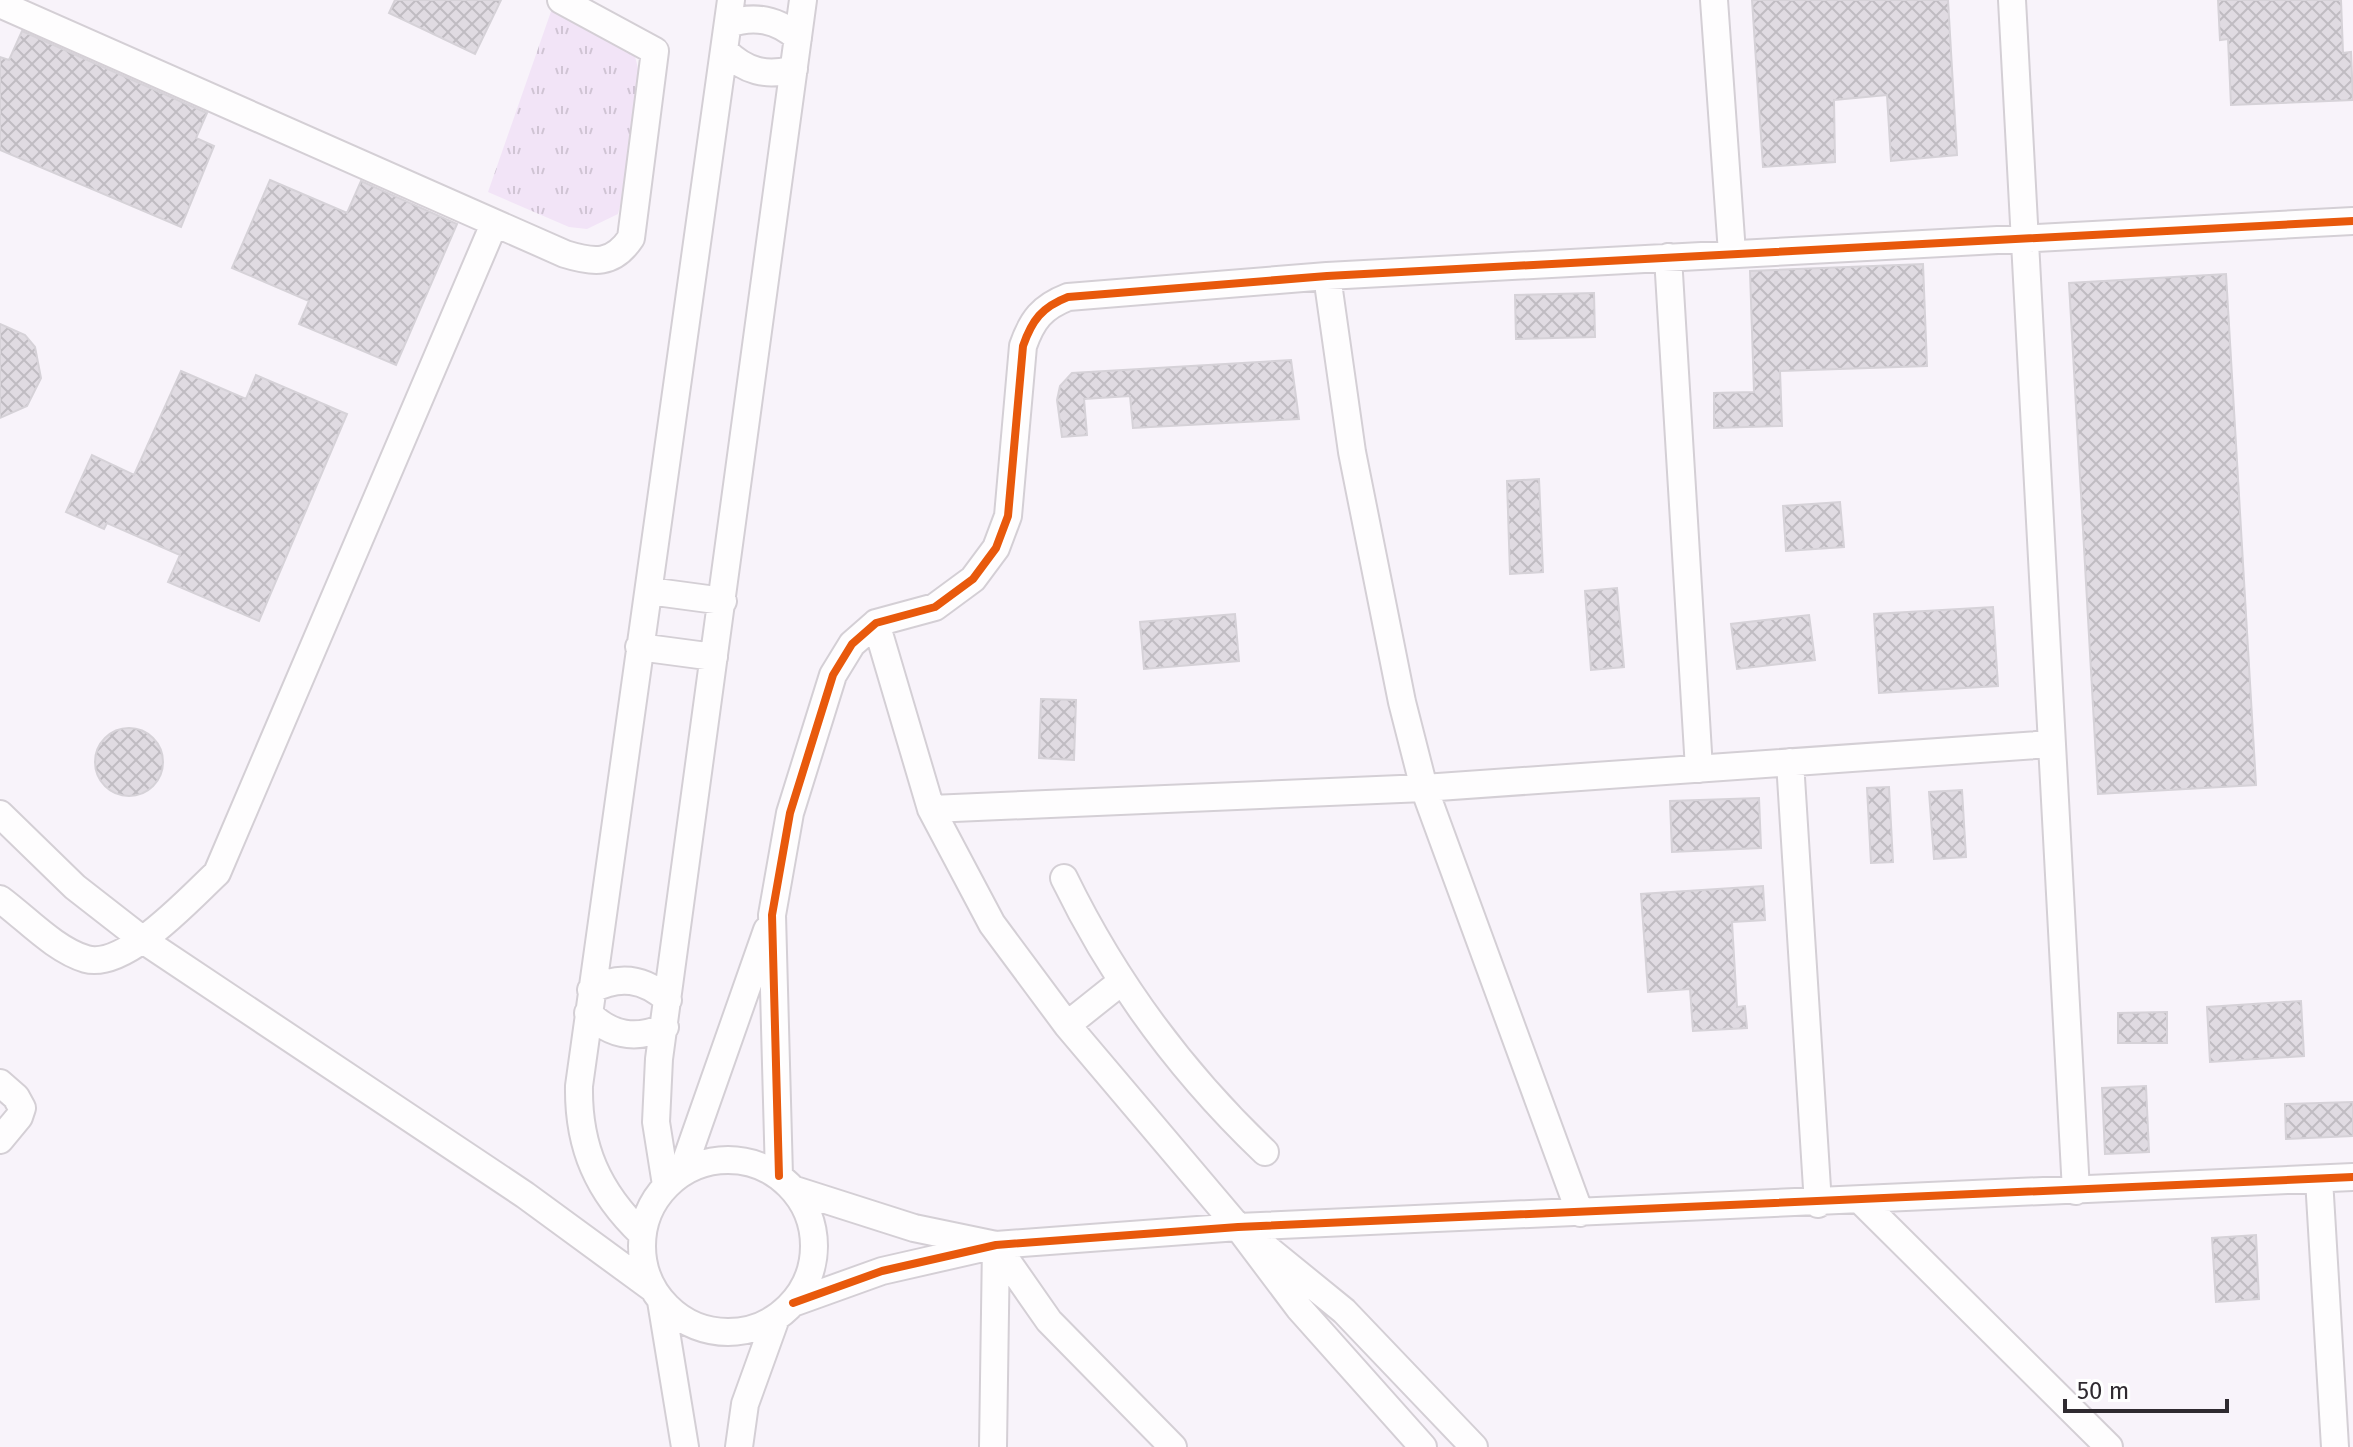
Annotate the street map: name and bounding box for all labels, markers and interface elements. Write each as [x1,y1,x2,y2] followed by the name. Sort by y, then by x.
[2065,1363,2227,1413] scale bar
[2077,1377,2129,1405] text: 50 m

